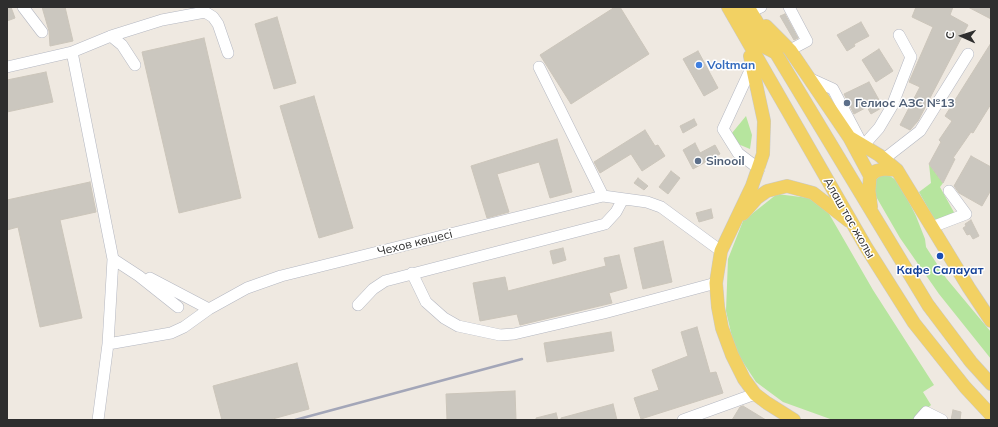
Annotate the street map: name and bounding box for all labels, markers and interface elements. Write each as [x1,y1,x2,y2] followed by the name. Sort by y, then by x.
[942,16,982,56] north arrow
[943,31,957,40] text: С
[707,58,755,72] place label: Voltman
[694,60,704,70] marker: Voltman
[855,96,955,110] place label: Гелиос АЗС №13
[842,98,852,108] marker: Гелиос АЗС №13
[706,154,745,168] place label: Sinooil
[693,156,703,166] marker: Sinooil
[820,175,878,261] street label: Алаш тас жолы
[376,227,454,259] street label: Чехов көшесі
[935,251,945,261] marker: Кафе Салауат
[897,263,983,277] place label: Кафе Салауат

